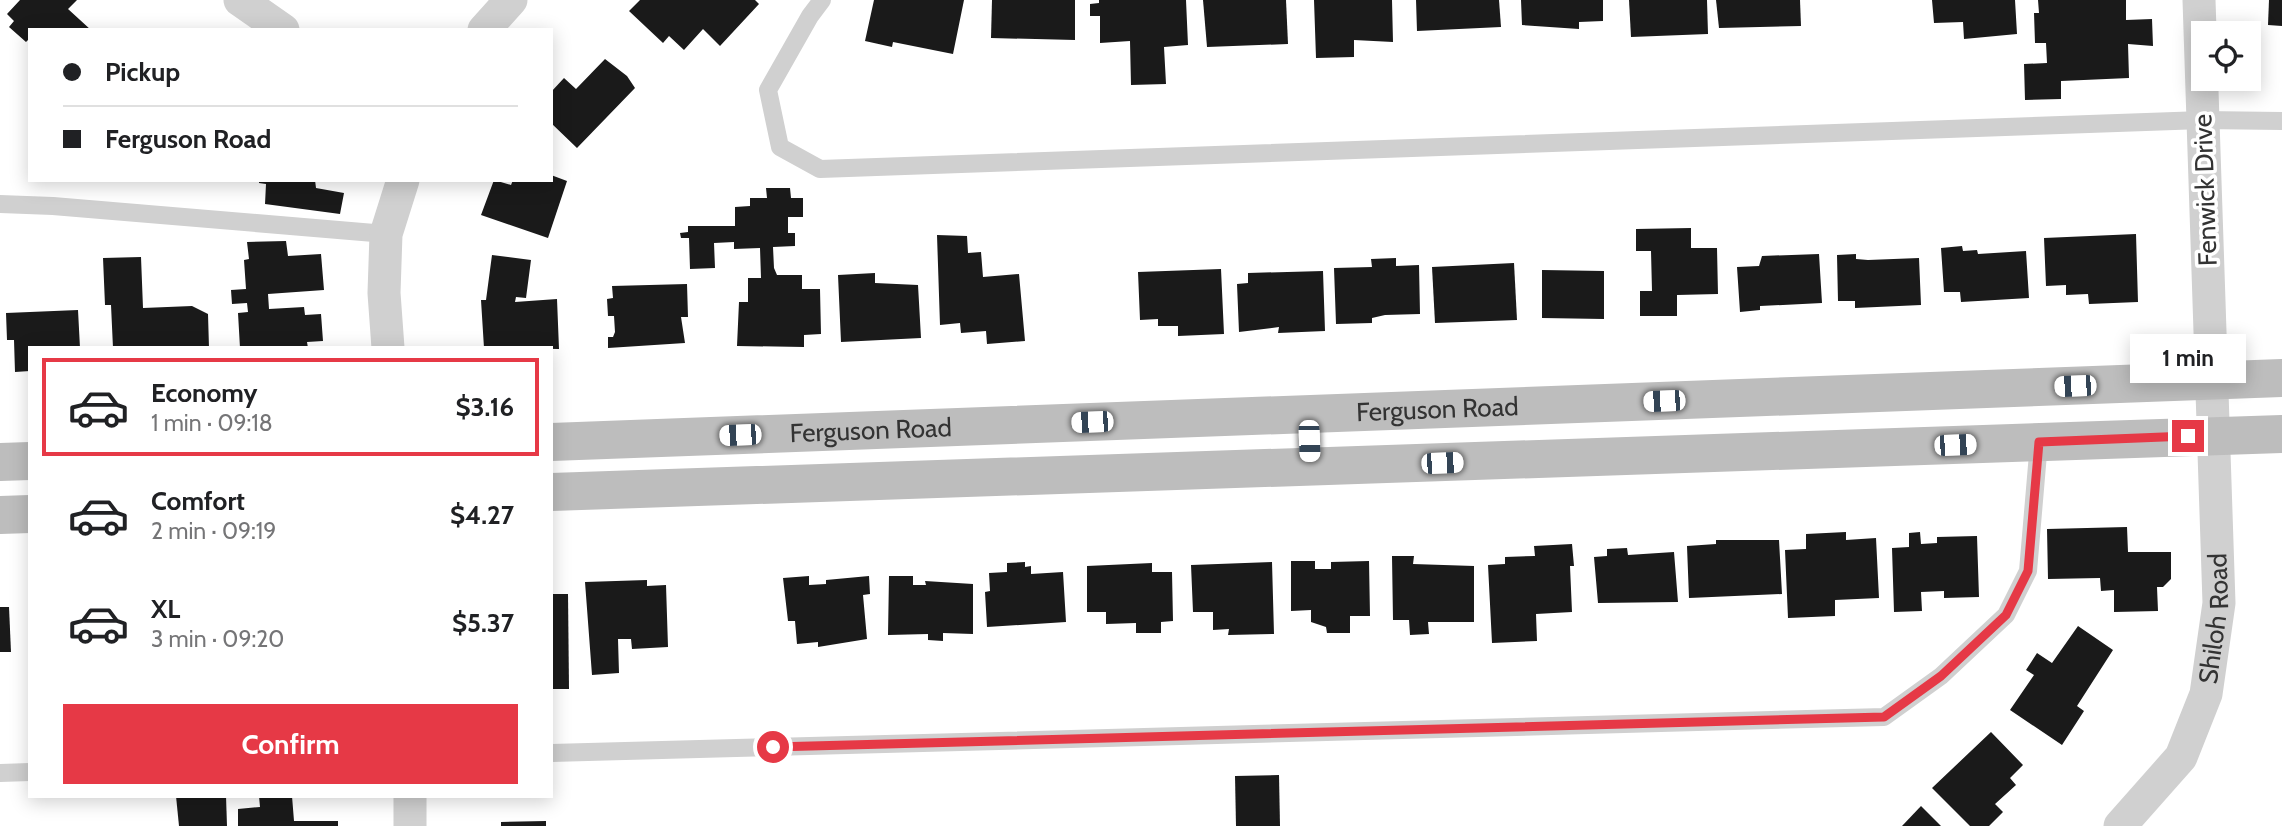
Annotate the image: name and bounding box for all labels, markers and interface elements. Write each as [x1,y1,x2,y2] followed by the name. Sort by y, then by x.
[2191,21,2261,91] map controls
[2191,21,2261,91] button: locate
[105,56,180,88] text: Pickup
[2186,113,2224,267] street label: Fenwick Drive
[105,123,271,155] text: Ferguson Road
[2130,334,2246,384] callout: 1 min
[2162,344,2214,372] text: 1 min
[2054,375,2097,397] car
[67,376,130,439] icon: car
[151,377,257,409] text: Economy
[1356,390,1519,428] street label: Ferguson Road
[1643,390,1686,412] car
[455,391,514,423] text: $3.16
[151,409,273,437] text: 1 min · 09:18
[789,411,952,449] street label: Ferguson Road
[1071,411,1114,433] car
[1298,420,1321,462] car
[2172,420,2204,452] route end
[719,424,762,446] car
[1934,434,1977,456] car
[1421,452,1464,474] car
[67,484,130,547] icon: car
[151,485,245,517] text: Comfort
[450,499,514,531] text: $4.27
[151,517,276,545] text: 2 min · 09:19
[2192,553,2235,686] street label: Shiloh Road
[67,592,130,655] icon: car
[151,593,180,625] text: XL
[452,607,514,639] text: $5.37
[151,625,284,653] text: 3 min · 09:20
[63,704,518,784] button: Confirm
[757,731,789,763] route start

